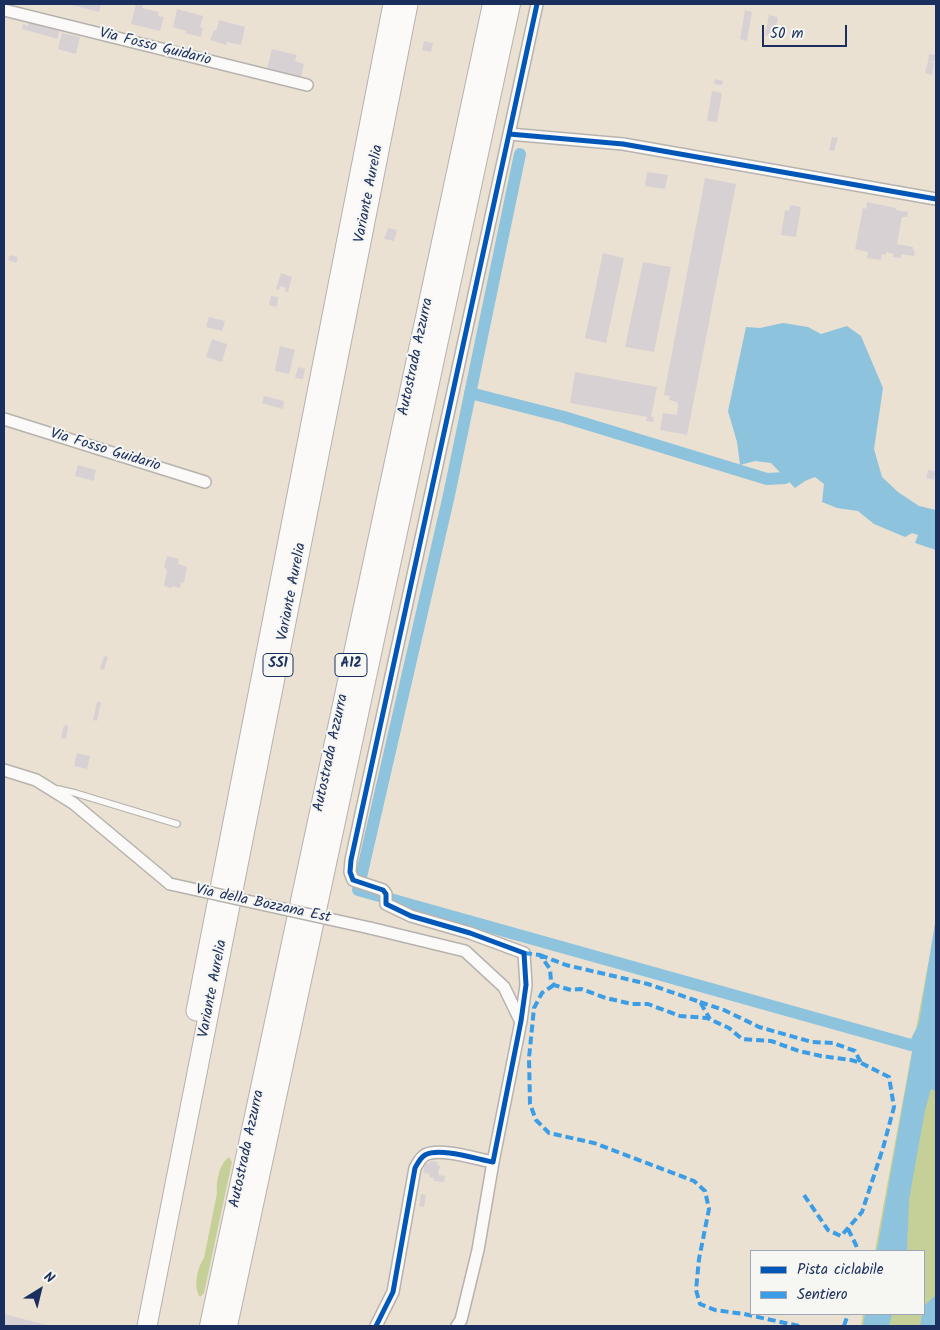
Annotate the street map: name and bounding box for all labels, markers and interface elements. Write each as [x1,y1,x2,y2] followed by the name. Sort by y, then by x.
[765,15,850,47] scale bar
[770,22,804,46] text: 50 m
[97,25,213,71] street label: Via Fosso Guidario
[352,143,388,245] street label: Variante Aurelia
[396,296,438,418] street label: Autostrada Azzurra
[48,426,162,476] street label: Via Fosso Guidario
[275,541,311,643] street label: Variante Aurelia
[263,654,293,676] road number: SS1
[335,654,367,676] road number: A12
[311,692,353,814] street label: Autostrada Azzurra
[194,882,332,928] street label: Via della Bozzana Est
[196,938,232,1040] street label: Variante Aurelia
[227,1088,269,1210] street label: Autostrada Azzurra
[750,1250,925,1315] legend
[797,1258,883,1282] text: Pista ciclabile
[15,1265,65,1315] north arrow
[39,1266,59,1289] text: N
[797,1283,848,1307] text: Sentiero

